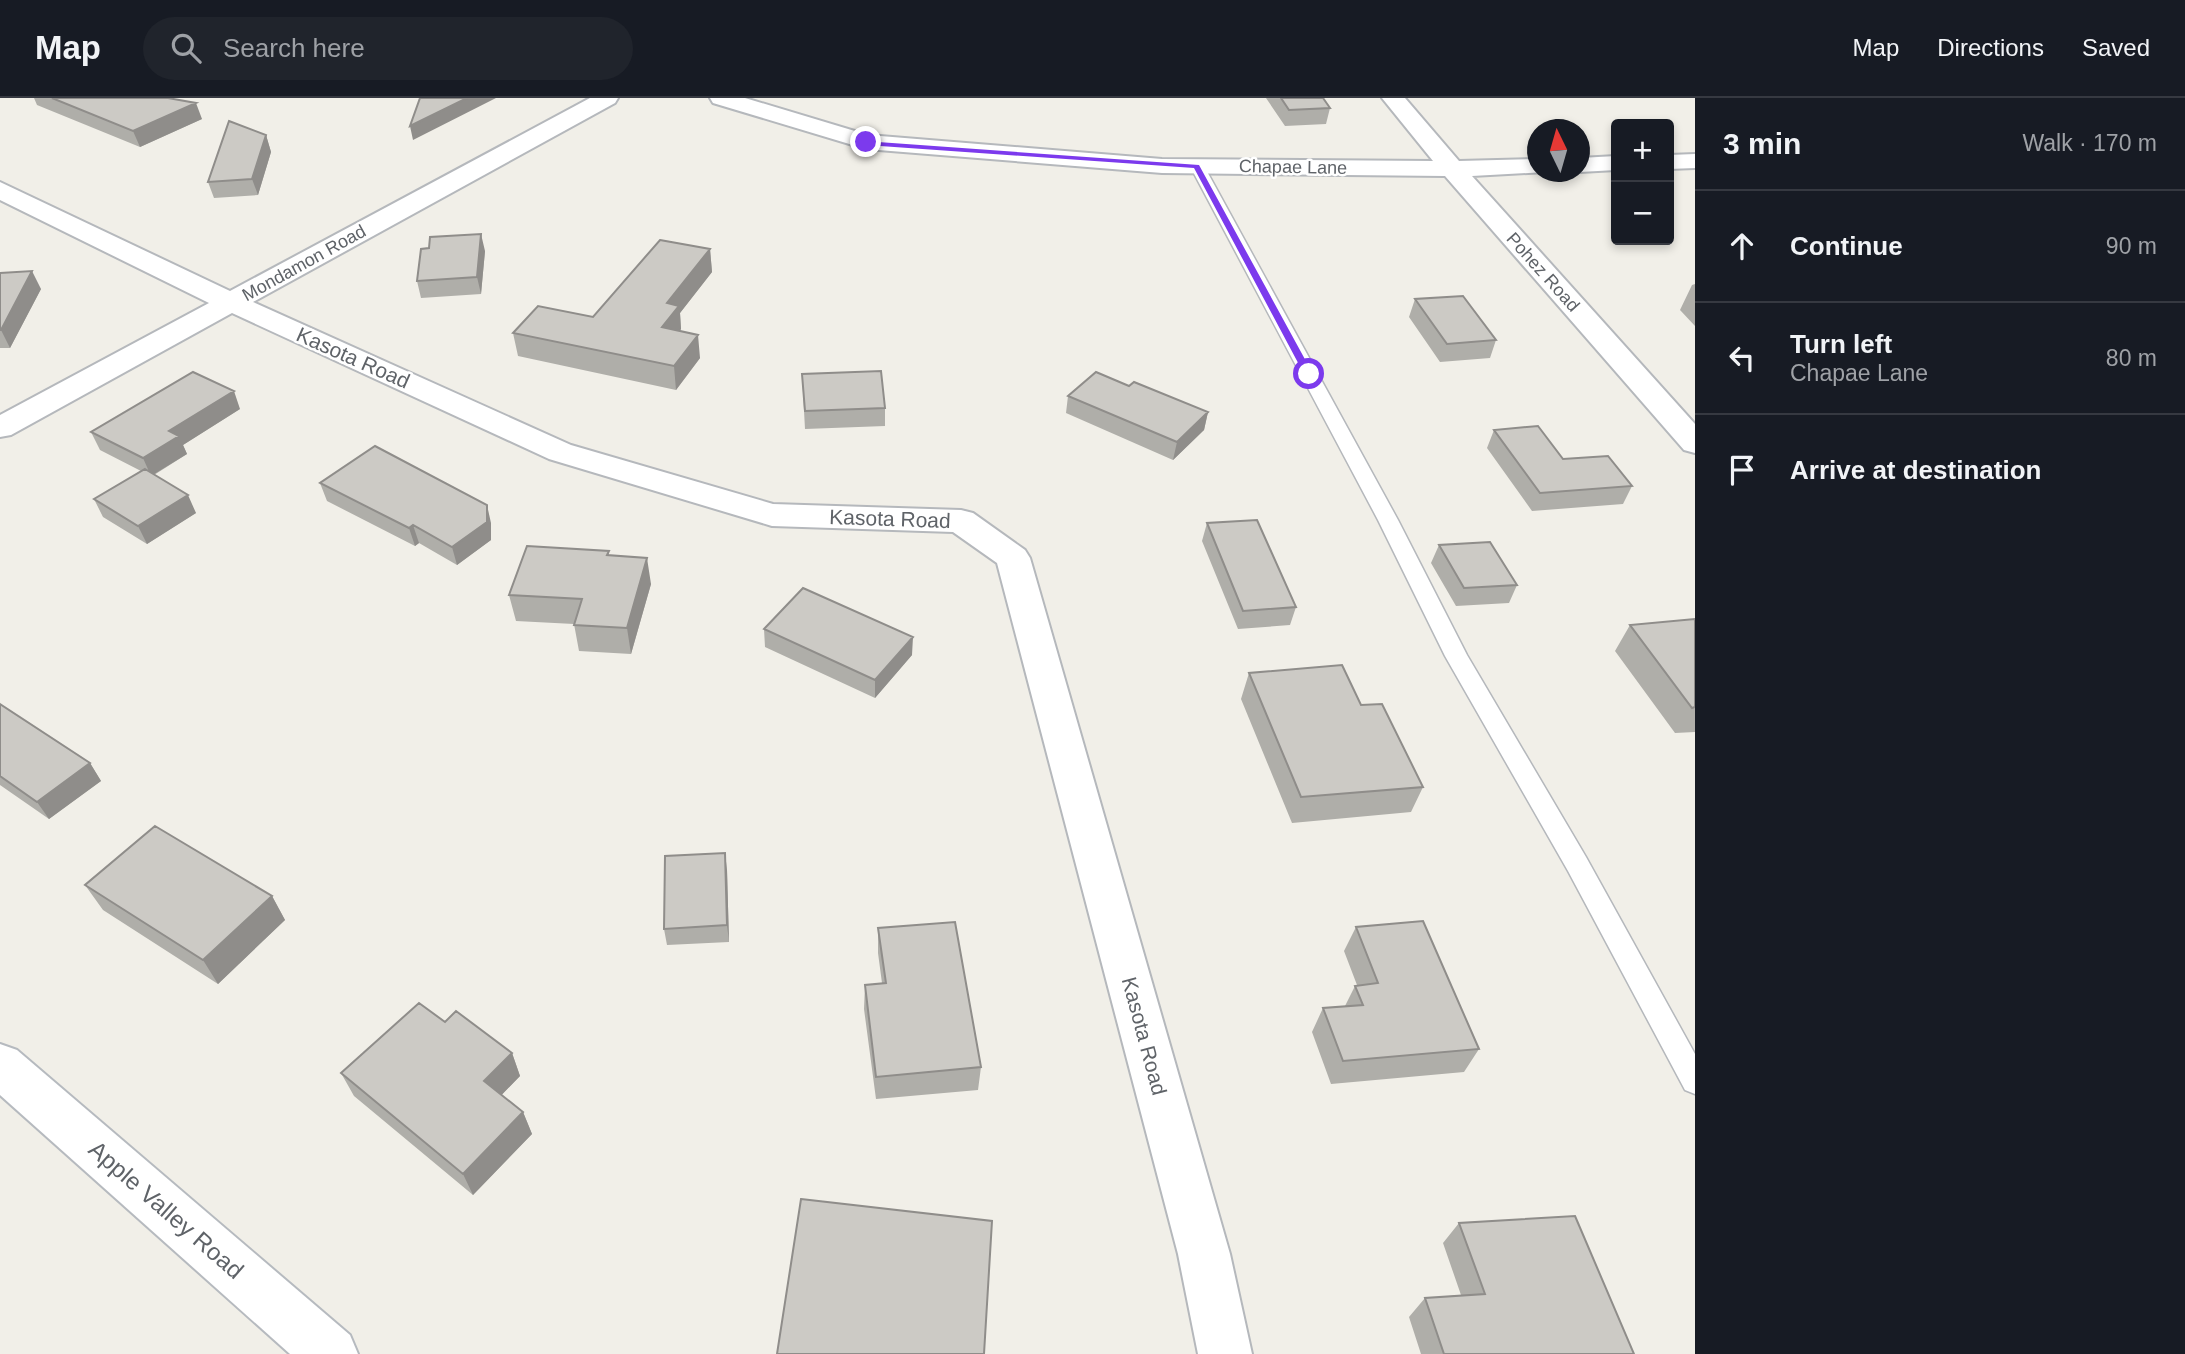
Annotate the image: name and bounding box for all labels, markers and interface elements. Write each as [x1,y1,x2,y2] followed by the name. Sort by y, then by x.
[143,17,633,80] search box
[35,29,101,66] text: Map
[167,29,205,67] icon: search
[223,33,365,63] text: Search here
[1853,34,1899,61] text: Map
[1937,34,2044,61] text: Directions
[2082,34,2150,61] text: Saved
[1527,119,1590,182] north arrow
[1611,119,1674,245] map controls
[1611,119,1674,182] button: +
[850,126,881,157] route end
[1723,127,1801,160] text: 3 min
[2022,130,2157,156] text: Walk · 170 m
[1239,156,1347,178] street label: Chapae Lane
[1611,182,1674,245] button: −
[239,221,369,305] street label: Mondamon Road
[1723,227,1761,265] icon: ahead
[1502,228,1584,316] street label: Pohez Road
[1790,231,1903,261] text: Continue
[2106,233,2157,259] text: 90 m
[293,322,413,393] street label: Kasota Road
[1790,329,1892,359] text: Turn left
[1723,339,1761,377] icon: left
[2106,345,2157,371] text: 80 m
[1293,358,1324,389] route start
[1790,360,1928,386] text: Chapae Lane
[1723,451,1761,489] icon: arrive
[1790,455,2041,485] text: Arrive at destination
[829,505,951,532] street label: Kasota Road
[1118,974,1171,1097] street label: Kasota Road
[84,1135,249,1284] street label: Apple Valley Road

